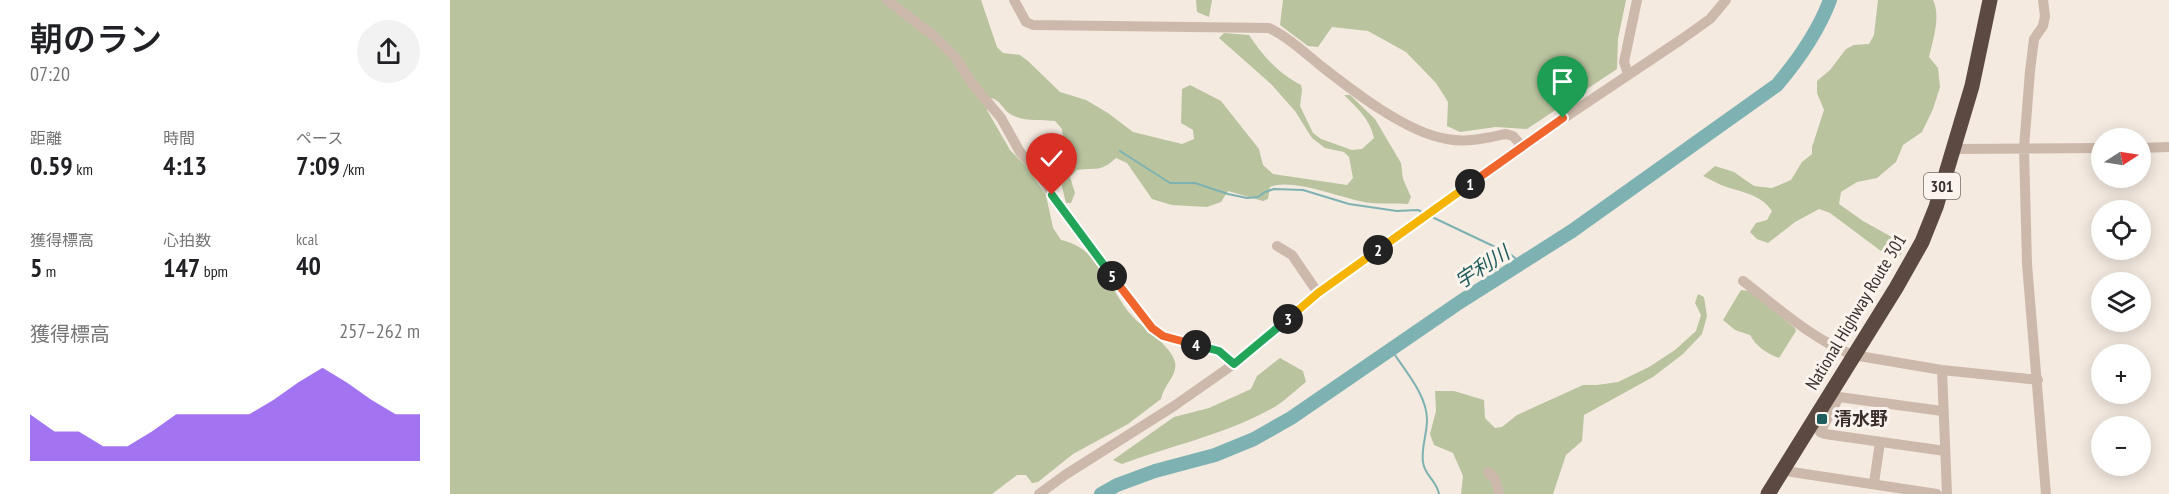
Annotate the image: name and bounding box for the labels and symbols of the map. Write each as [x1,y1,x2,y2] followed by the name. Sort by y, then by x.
[1537,56,1588,118] pin
[2091,128,2151,188] north arrow
[1026,133,1077,195] pin
[1455,169,1485,199] pin: 1
[1924,173,1960,199] road number: 301
[1800,230,1911,394] street label: National Highway Route 301
[1363,235,1393,265] pin: 2
[1450,239,1516,294] water label: 宇利川
[1097,261,1127,291] pin: 5
[1273,304,1303,334] pin: 3
[1181,330,1211,360] pin: 4
[1834,407,1888,430] place label: 清水野
[1815,412,1829,426] marker: 清水野

